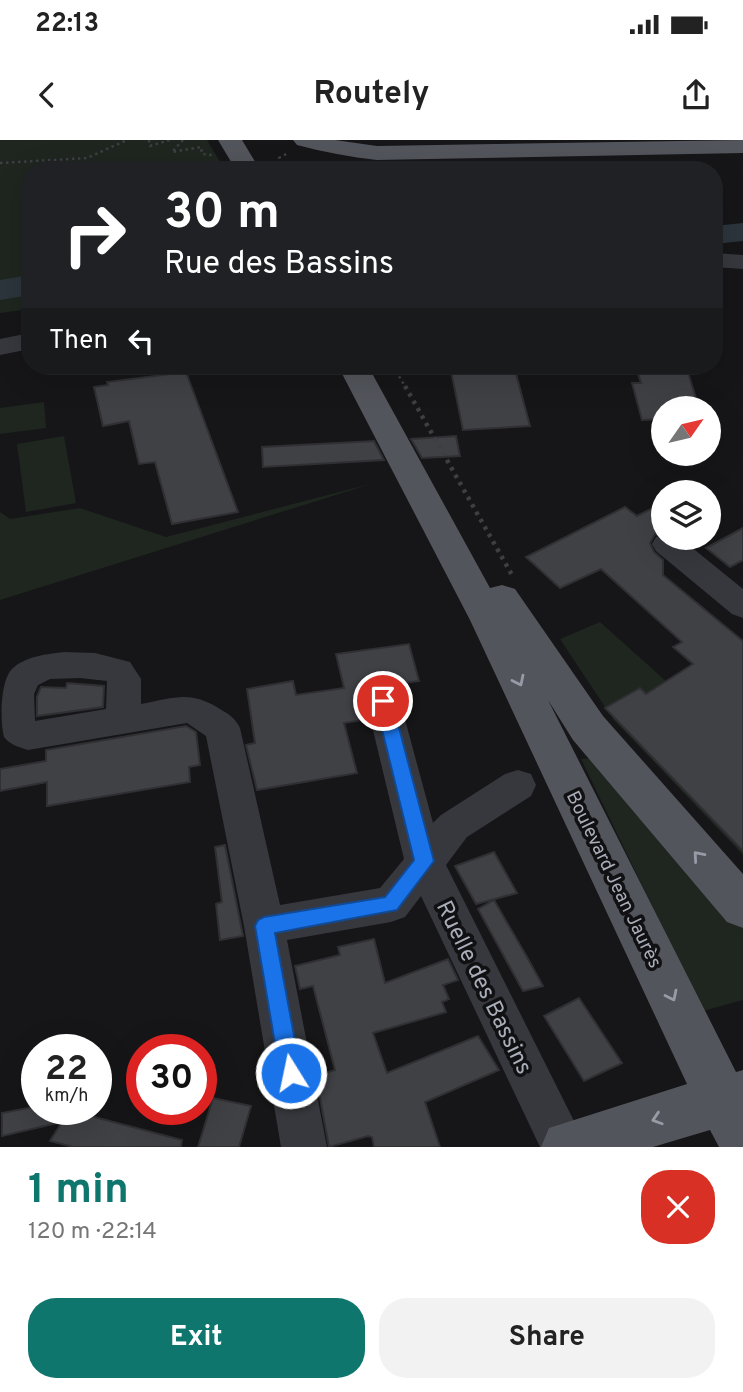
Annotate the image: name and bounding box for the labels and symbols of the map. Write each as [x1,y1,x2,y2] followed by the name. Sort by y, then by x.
[651,396,721,466] north arrow
[353,671,413,731] pin
[510,674,524,686] one-way arrow
[560,787,667,972] street label: Boulevard Jean Jaurès
[694,851,706,864] one-way arrow
[428,896,537,1080] street label: Ruelle des Bassins
[664,989,678,1001] one-way arrow
[126,1034,217,1125] speed limit sign: 30
[254,1036,328,1110] position arrow
[651,1111,663,1126] one-way arrow

